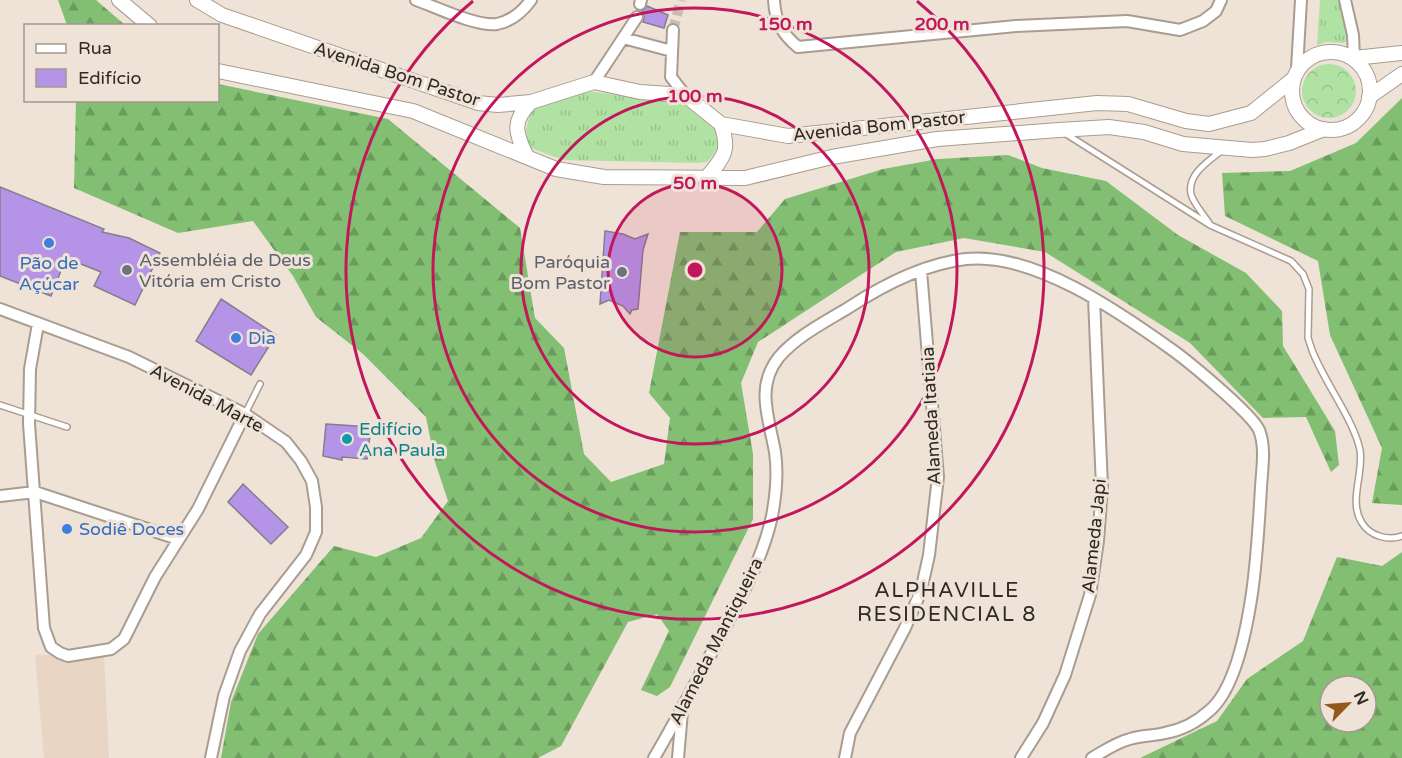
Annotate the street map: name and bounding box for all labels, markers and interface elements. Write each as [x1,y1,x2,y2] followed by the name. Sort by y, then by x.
[757,13,813,35] text: 150 m
[914,13,970,35] text: 200 m
[24,24,219,102] legend
[78,37,112,59] text: Rua
[311,37,483,111] street label: Avenida Bom Pastor
[78,67,142,89] text: Edifício
[667,85,723,107] text: 100 m
[792,106,966,146] street label: Avenida Bom Pastor
[673,172,717,194] text: 50 m
[42,236,56,250] marker: Pão de Açúcar
[139,249,311,292] place label: Assembléia de Deus Vitória em Cristo
[511,251,610,294] place label: Paróquia Bom Pastor
[19,252,79,295] place label: Pão de Açúcar
[685,260,705,280] centre of rings
[120,263,134,277] marker: Assembléia de Deus Vitória em Cristo
[615,265,629,279] marker: Paróquia Bom Pastor
[248,327,276,349] place label: Dia
[229,331,243,345] marker: Dia
[916,346,946,486] street label: Alameda Itatiaia
[147,359,267,437] street label: Avenida Marte
[359,418,445,461] place label: Edifício Ana Paula
[340,432,354,446] marker: Edifício Ana Paula
[1077,478,1111,594] street label: Alameda Japi
[79,518,184,540] place label: Sodiê Doces
[60,522,74,536] marker: Sodiê Doces
[664,554,768,728] street label: Alameda Mantiqueira
[857,578,1037,627] district label: ALPHAVILLE RESIDENCIAL 8
[1318,674,1378,734] north arrow
[1349,688,1372,708] text: N

